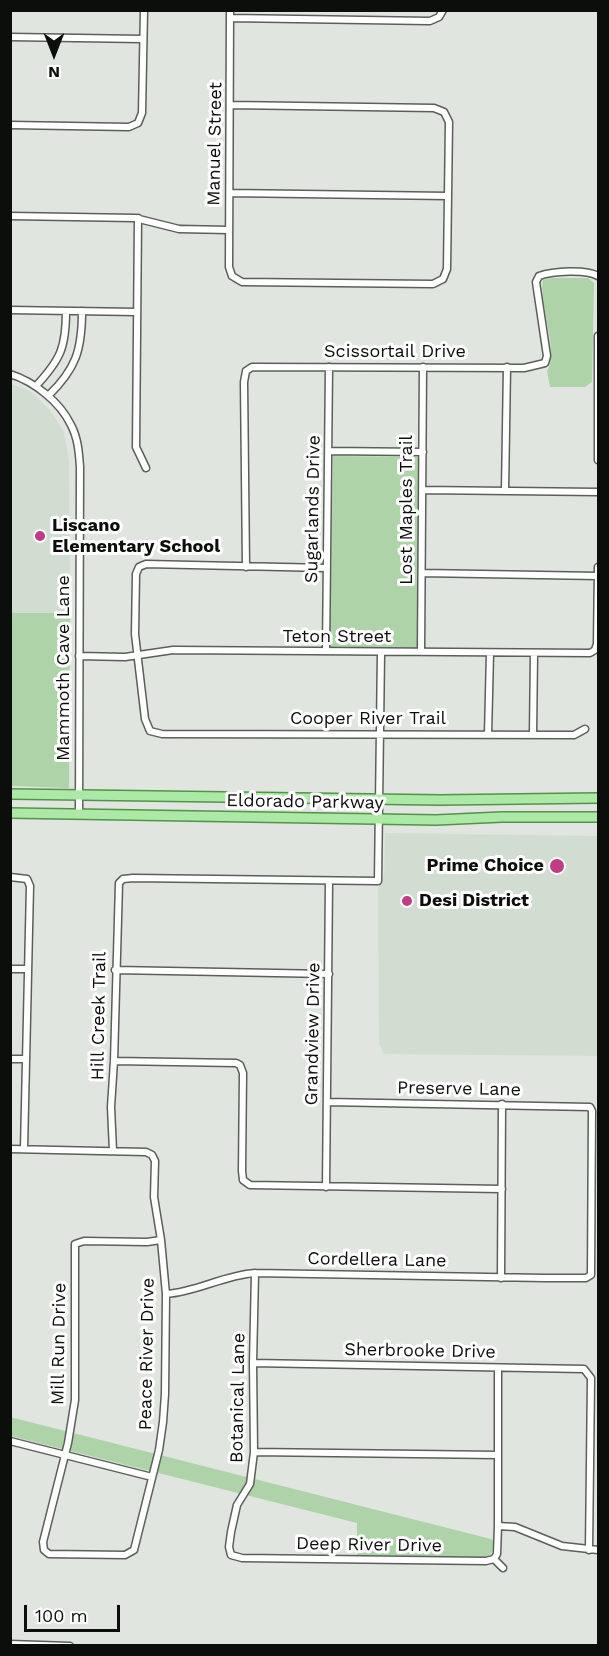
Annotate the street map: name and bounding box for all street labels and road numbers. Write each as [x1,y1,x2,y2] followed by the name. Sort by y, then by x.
[203,82,227,206] street label: Manuel Street
[324,341,466,363] street label: Scissortail Drive
[301,435,325,583] street label: Sugarlands Drive
[396,435,418,585] street label: Lost Maples Trail
[53,575,75,761] street label: Mammoth Cave Lane
[283,626,391,648] street label: Teton Street
[290,708,446,730] street label: Cooper River Trail
[226,790,384,814] street label: Eldorado Parkway
[87,951,111,1081] street label: Hill Creek Trail
[301,962,325,1106] street label: Grandview Drive
[397,1077,521,1101] street label: Preserve Lane
[307,1248,447,1272] street label: Cordellera Lane
[135,1277,159,1431] street label: Peace River Drive
[47,1283,71,1405] street label: Mill Run Drive
[226,1333,250,1463] street label: Botanical Lane
[344,1339,496,1363] street label: Sherbrooke Drive
[296,1533,442,1557] street label: Deep River Drive

